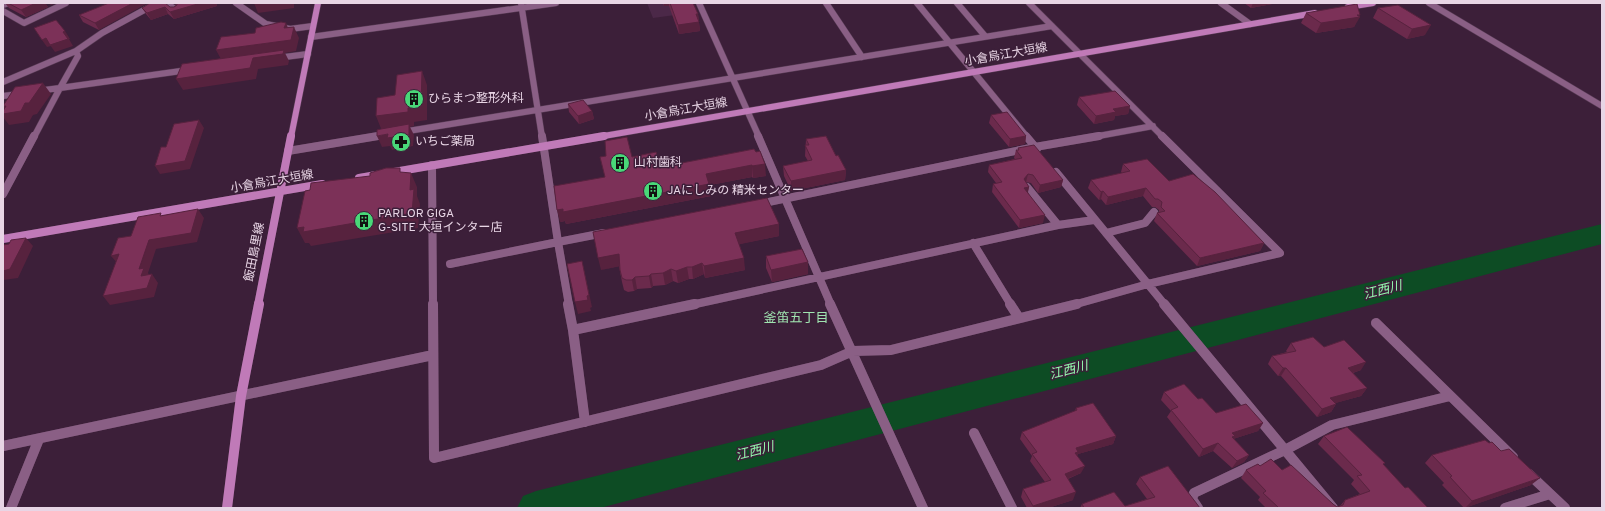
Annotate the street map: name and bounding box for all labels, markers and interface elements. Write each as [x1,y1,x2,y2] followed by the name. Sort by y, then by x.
[963,40,1049,70] street label: 小倉烏江大垣線
[403,88,425,110] building icon: ひらまつ整形外科
[428,91,524,107] place label: ひらまつ整形外科
[643,95,729,125] street label: 小倉烏江大垣線
[390,131,412,153] pharmacy icon: いちご薬局
[415,134,475,150] place label: いちご薬局
[609,152,631,174] building icon: 山村歯科
[634,155,682,171] place label: 山村歯科
[229,167,315,197] street label: 小倉烏江大垣線
[642,180,664,202] building icon: JAにしみの 精米センター
[667,183,804,199] place label: JAにしみの 精米センター
[378,206,502,236] place label: PARLOR GIGA G-SITE 大垣インター店
[353,210,375,232] building icon: PARLOR GIGA G-SITE 大垣インター店
[241,221,269,283] street label: 飯田島里線
[1362,278,1406,303] water label: 江西川
[763,310,829,327] district label: 釜笛五丁目
[1048,358,1092,383] water label: 江西川
[734,439,778,464] water label: 江西川

